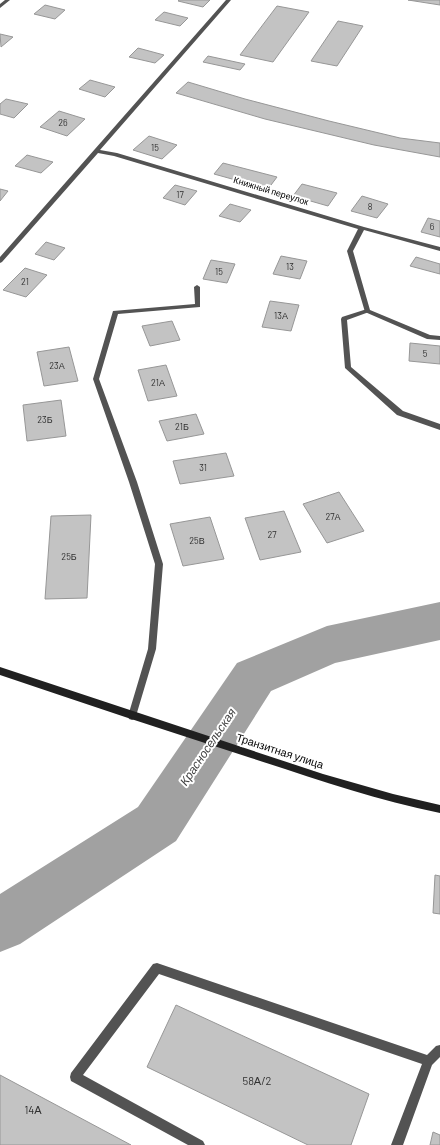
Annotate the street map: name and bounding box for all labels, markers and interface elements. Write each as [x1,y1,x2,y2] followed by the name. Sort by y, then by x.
[58,117,68,128] house number: 26
[151,142,159,153] house number: 15
[232,174,310,207] street label: Книжный переулок
[176,189,184,200] house number: 17
[368,201,373,212] house number: 8
[430,221,435,232] house number: 6
[286,261,294,272] house number: 13
[215,266,223,277] house number: 15
[21,276,29,287] house number: 21
[274,310,288,321] house number: 13А
[423,348,428,359] house number: 5
[49,360,65,371] house number: 23А
[151,377,165,388] house number: 21А
[37,414,53,425] house number: 23Б
[175,421,189,432] house number: 21Б
[199,462,207,473] house number: 31
[325,511,341,522] house number: 27А
[267,529,277,540] house number: 27
[189,535,205,546] house number: 25В
[61,551,77,562] house number: 25Б
[176,705,239,788] water label: Красносельская
[235,730,326,771] street label: Транзитная улица
[242,1074,272,1087] house number: 58А/2
[24,1103,42,1116] house number: 14А

